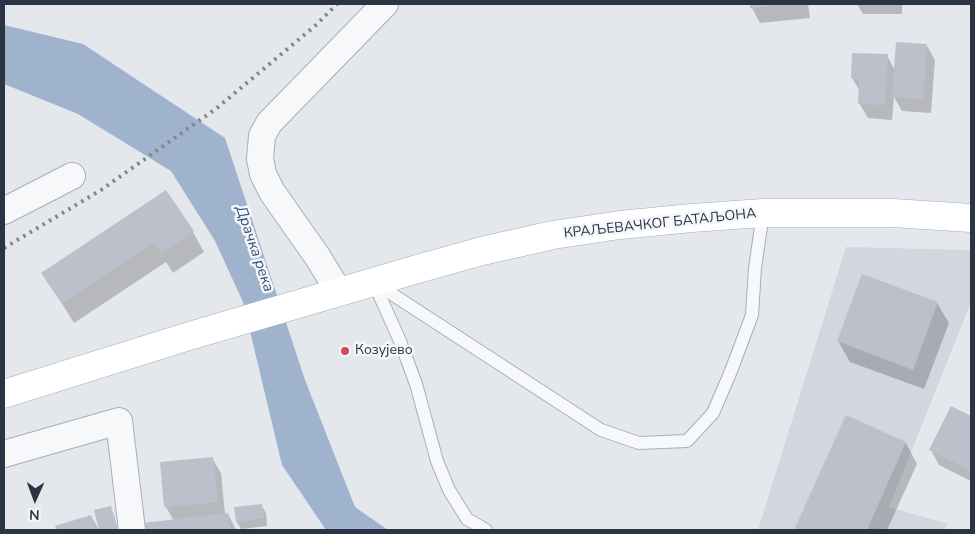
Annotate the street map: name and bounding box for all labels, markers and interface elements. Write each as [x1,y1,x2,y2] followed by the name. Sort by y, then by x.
[231,204,277,294] water label: Драчка река
[563,206,757,242] street label: КРАЉЕВАЧКОГ БАТАЉОНА
[355,343,413,359] place label: Козујево
[339,345,351,357] marker: Козујево
[10,474,60,524] north arrow
[29,505,40,524] text: N

